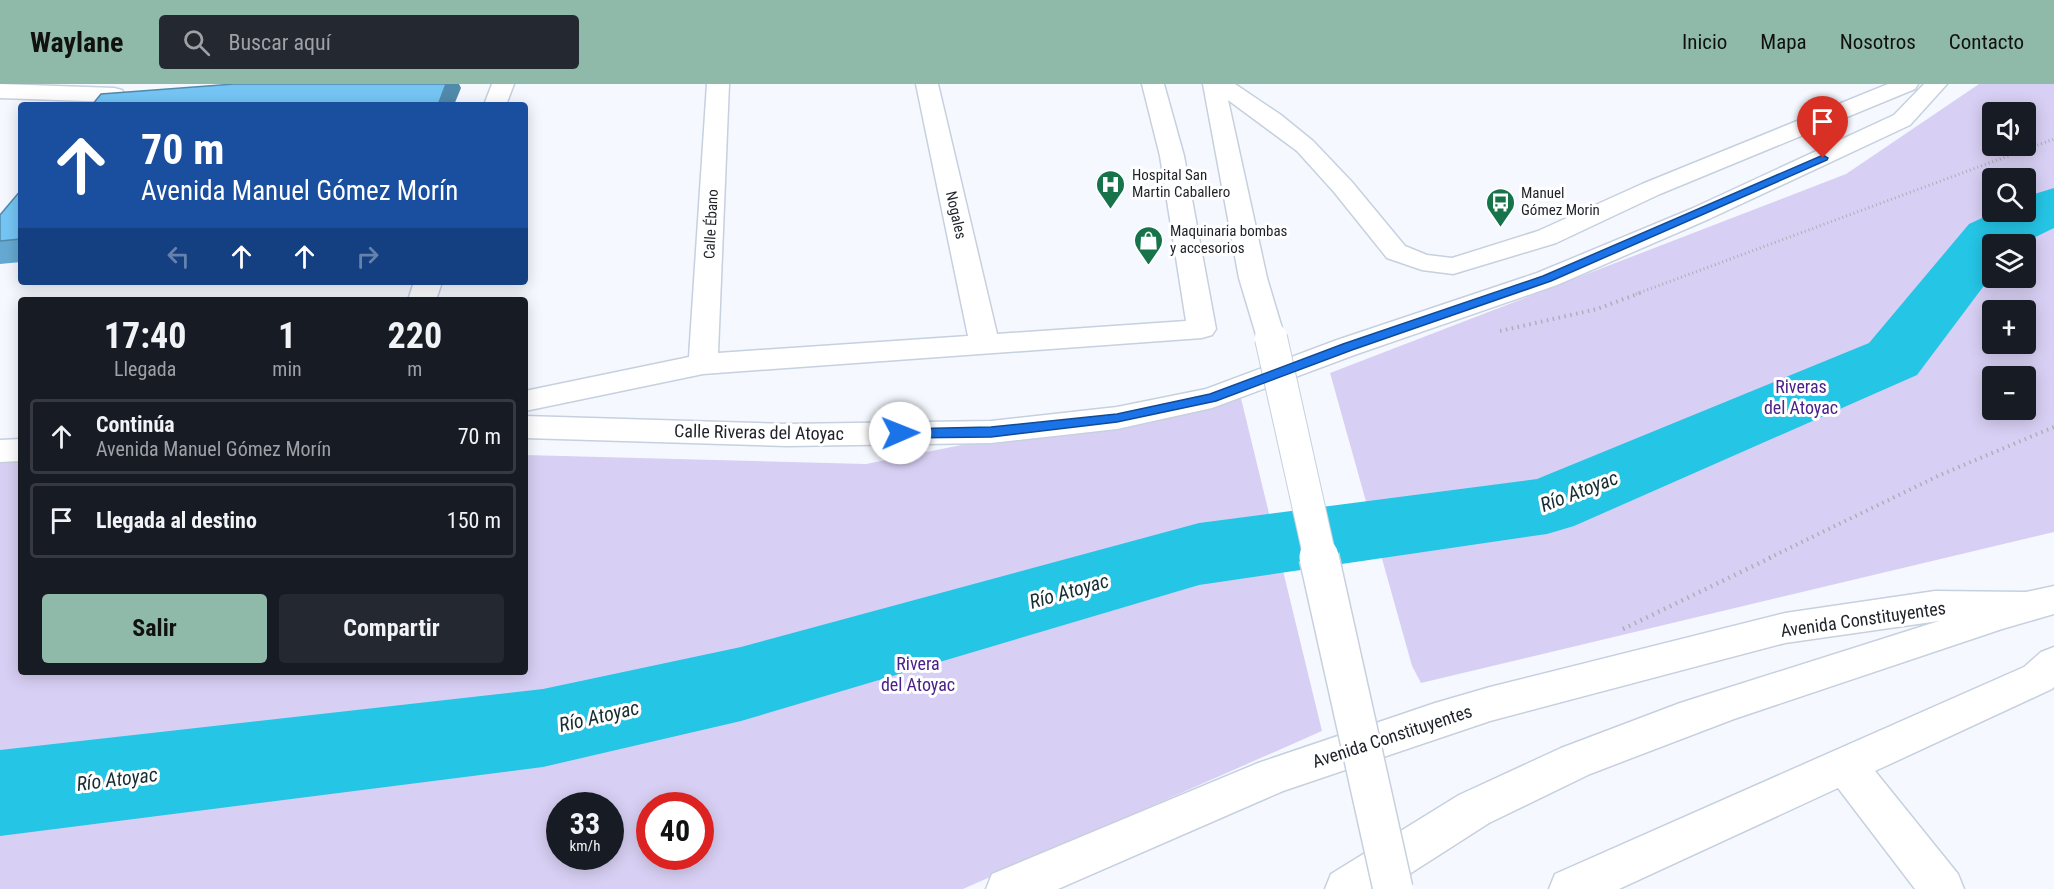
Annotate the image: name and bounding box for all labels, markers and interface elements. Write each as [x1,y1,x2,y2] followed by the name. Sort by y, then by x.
[159,15,579,69] search box
[30,26,123,59] text: Waylane
[180,26,213,59] icon: search
[228,30,331,55] text: Buscar aquí
[1682,30,1727,54] text: Inicio
[1760,30,1807,54] text: Mapa
[1840,30,1916,54] text: Nosotros
[1949,30,2024,54] text: Contacto
[1797,96,1848,158] pin
[1982,102,2036,420] map controls
[1982,102,2036,156] button: sound
[1806,105,1839,138] icon: arrive
[141,125,224,174] text: 70 m
[42,126,120,204] icon: ahead
[1132,166,1230,201] place label: Hospital San Martin Caballero
[1095,168,1127,210] hospital icon: Hospital San Martin Caballero
[1982,168,2036,222] button: search
[141,175,458,207] text: Avenida Manuel Gómez Morín
[1521,184,1600,219] place label: Manuel Gómez Morin
[1484,186,1516,228] bus stop icon: Manuel Gómez Morin
[700,189,722,259] street label: Calle Ébano
[942,189,970,241] street label: Nogales
[1170,222,1288,257] place label: Maquinaria bombas y accesorios
[1133,224,1165,266] shop icon: Maquinaria bombas y accesorios
[1982,234,2036,288] button: layers
[162,240,195,273] icon: left
[225,240,258,273] icon: ahead
[288,240,321,273] icon: ahead
[351,240,384,273] icon: right
[1982,300,2036,354] button: +
[104,315,186,357] text: 17:40
[278,315,296,357] text: 1
[388,315,442,357] text: 220
[114,357,176,381] text: Llegada
[272,357,302,381] text: min
[407,357,422,381] text: m
[1982,366,2036,420] button: −
[1764,376,1838,418] park label: Riveras del Atoyac
[868,401,932,465] position arrow
[96,412,175,437] text: Continúa
[45,420,78,453] icon: ahead
[674,420,844,444] street label: Calle Riveras del Atoyac
[458,424,501,449] text: 70 m
[96,437,331,461] text: Avenida Manuel Gómez Morín
[1537,465,1621,517] water label: Río Atoyac
[45,504,78,537] icon: arrive
[96,508,257,533] text: Llegada al destino
[447,508,501,533] text: 150 m
[1027,568,1112,614] water label: Río Atoyac
[42,594,267,663] button: Salir
[279,594,504,663] button: Compartir
[1779,597,1947,641] street label: Avenida Constituyentes
[881,653,955,695] park label: Rivera del Atoyac
[557,695,641,737] water label: Río Atoyac
[1309,700,1475,772] street label: Avenida Constituyentes
[75,762,159,796] water label: Río Atoyac
[636,792,714,870] speed limit sign: 40
[570,806,600,841] text: 33
[570,837,600,855] text: km/h

